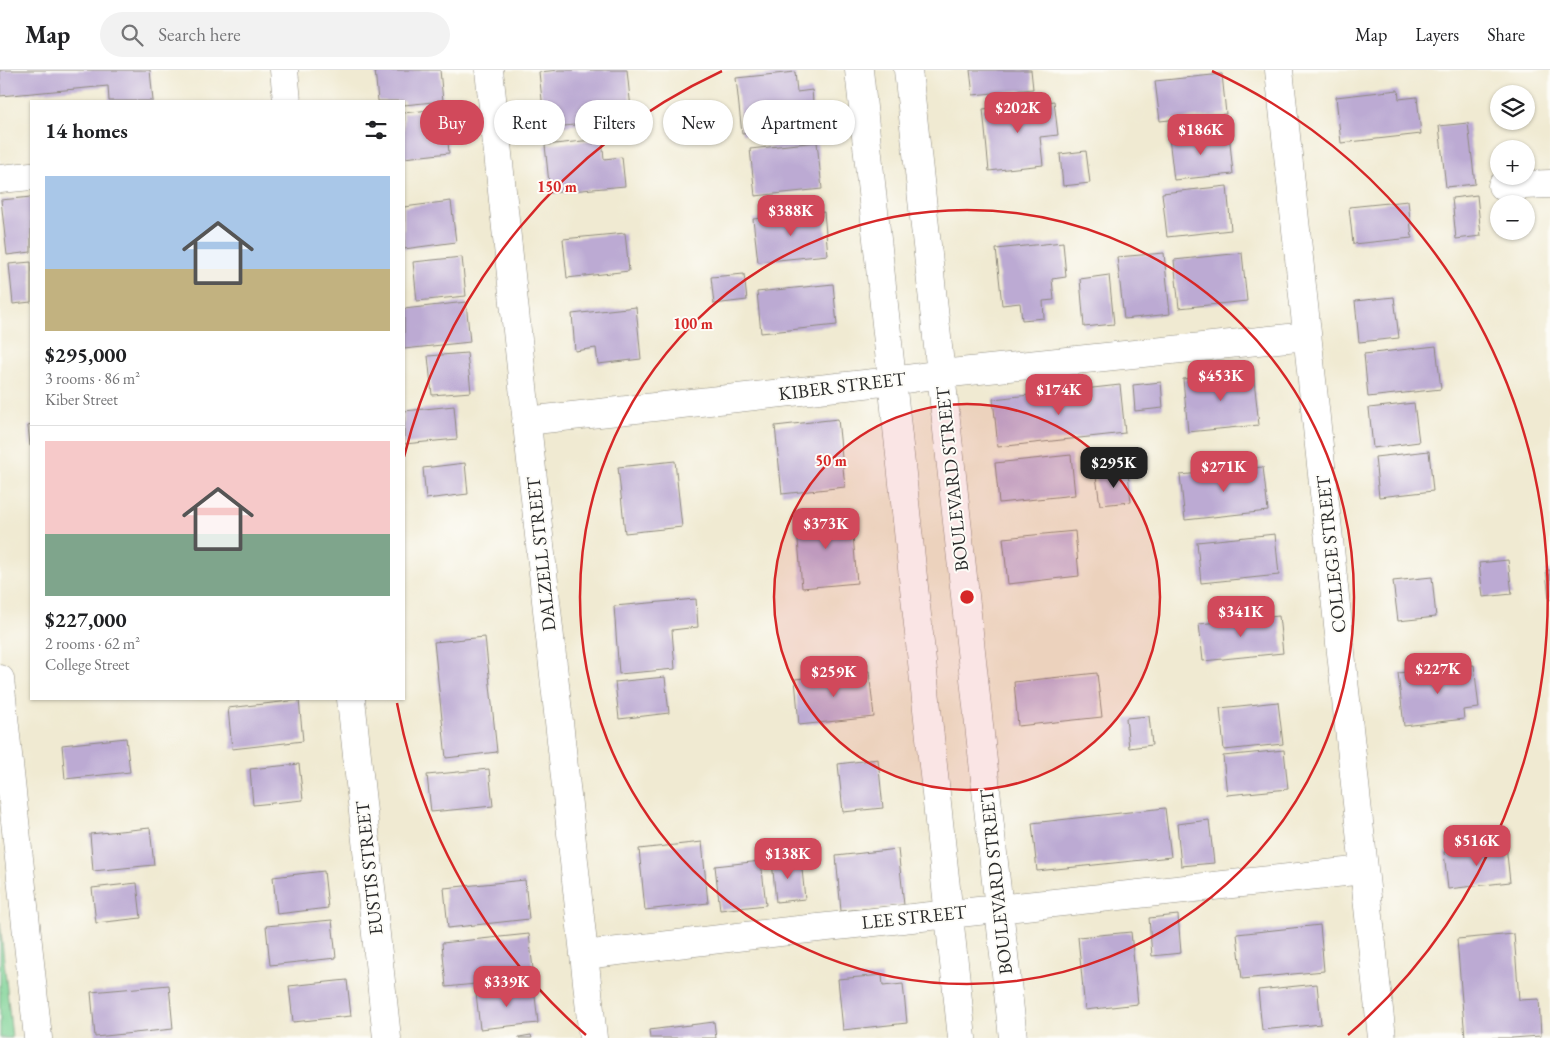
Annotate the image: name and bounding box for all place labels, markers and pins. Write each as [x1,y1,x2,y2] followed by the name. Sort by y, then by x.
[983,92,1053,134] pin: $202K
[1166,114,1236,156] pin: $186K
[756,194,826,237] pin: $388K
[1186,360,1256,402] pin: $453K
[1024,374,1094,416] pin: $174K
[1079,446,1149,489] pin: $295K
[1189,450,1259,493] pin: $271K
[791,508,861,550] pin: $373K
[958,588,976,606] centre of rings
[1206,596,1276,638] pin: $341K
[1403,652,1473,695] pin: $227K
[799,656,869,698] pin: $259K
[1442,824,1512,867] pin: $516K
[753,838,823,880] pin: $138K
[472,966,542,1008] pin: $339K

